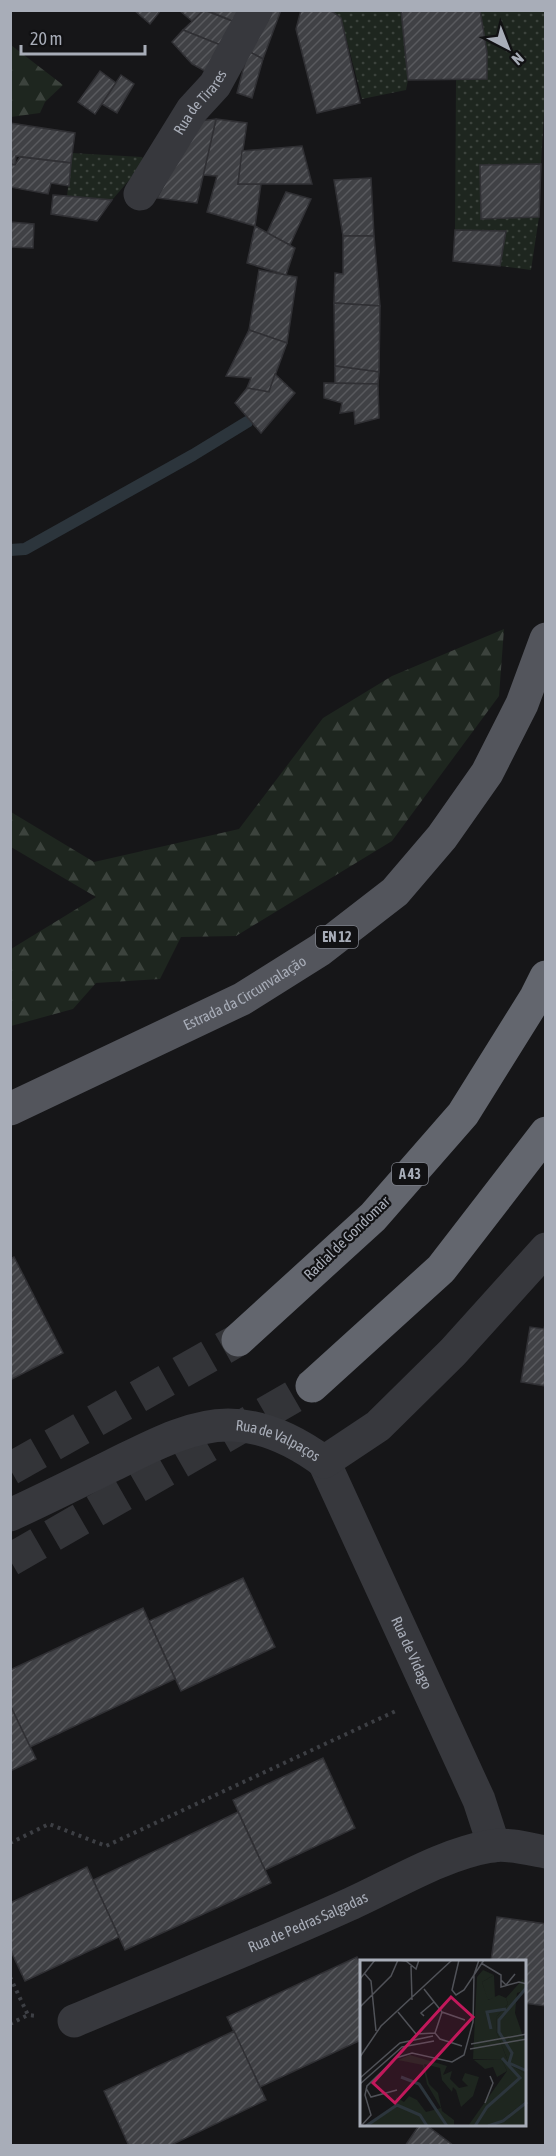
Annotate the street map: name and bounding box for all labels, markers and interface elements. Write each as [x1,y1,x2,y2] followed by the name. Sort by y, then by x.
[21,18,146,56] scale bar
[478,18,538,78] north arrow
[30,28,62,49] text: 20 m
[509,49,528,69] text: N
[170,67,230,138] street label: Rua de Tirares
[316,926,358,948] road number: EN 12
[181,952,309,1034] street label: Estrada da Circunvalação
[392,1163,428,1185] road number: A 43
[300,1192,393,1283] street label: Radial de Gondomar
[235,1416,323,1464] street label: Rua de Valpaços
[388,1614,436,1692] street label: Rua de Vidago
[245,1888,370,1955] street label: Rua de Pedras Salgadas
[360,1960,526,2126] inset map

